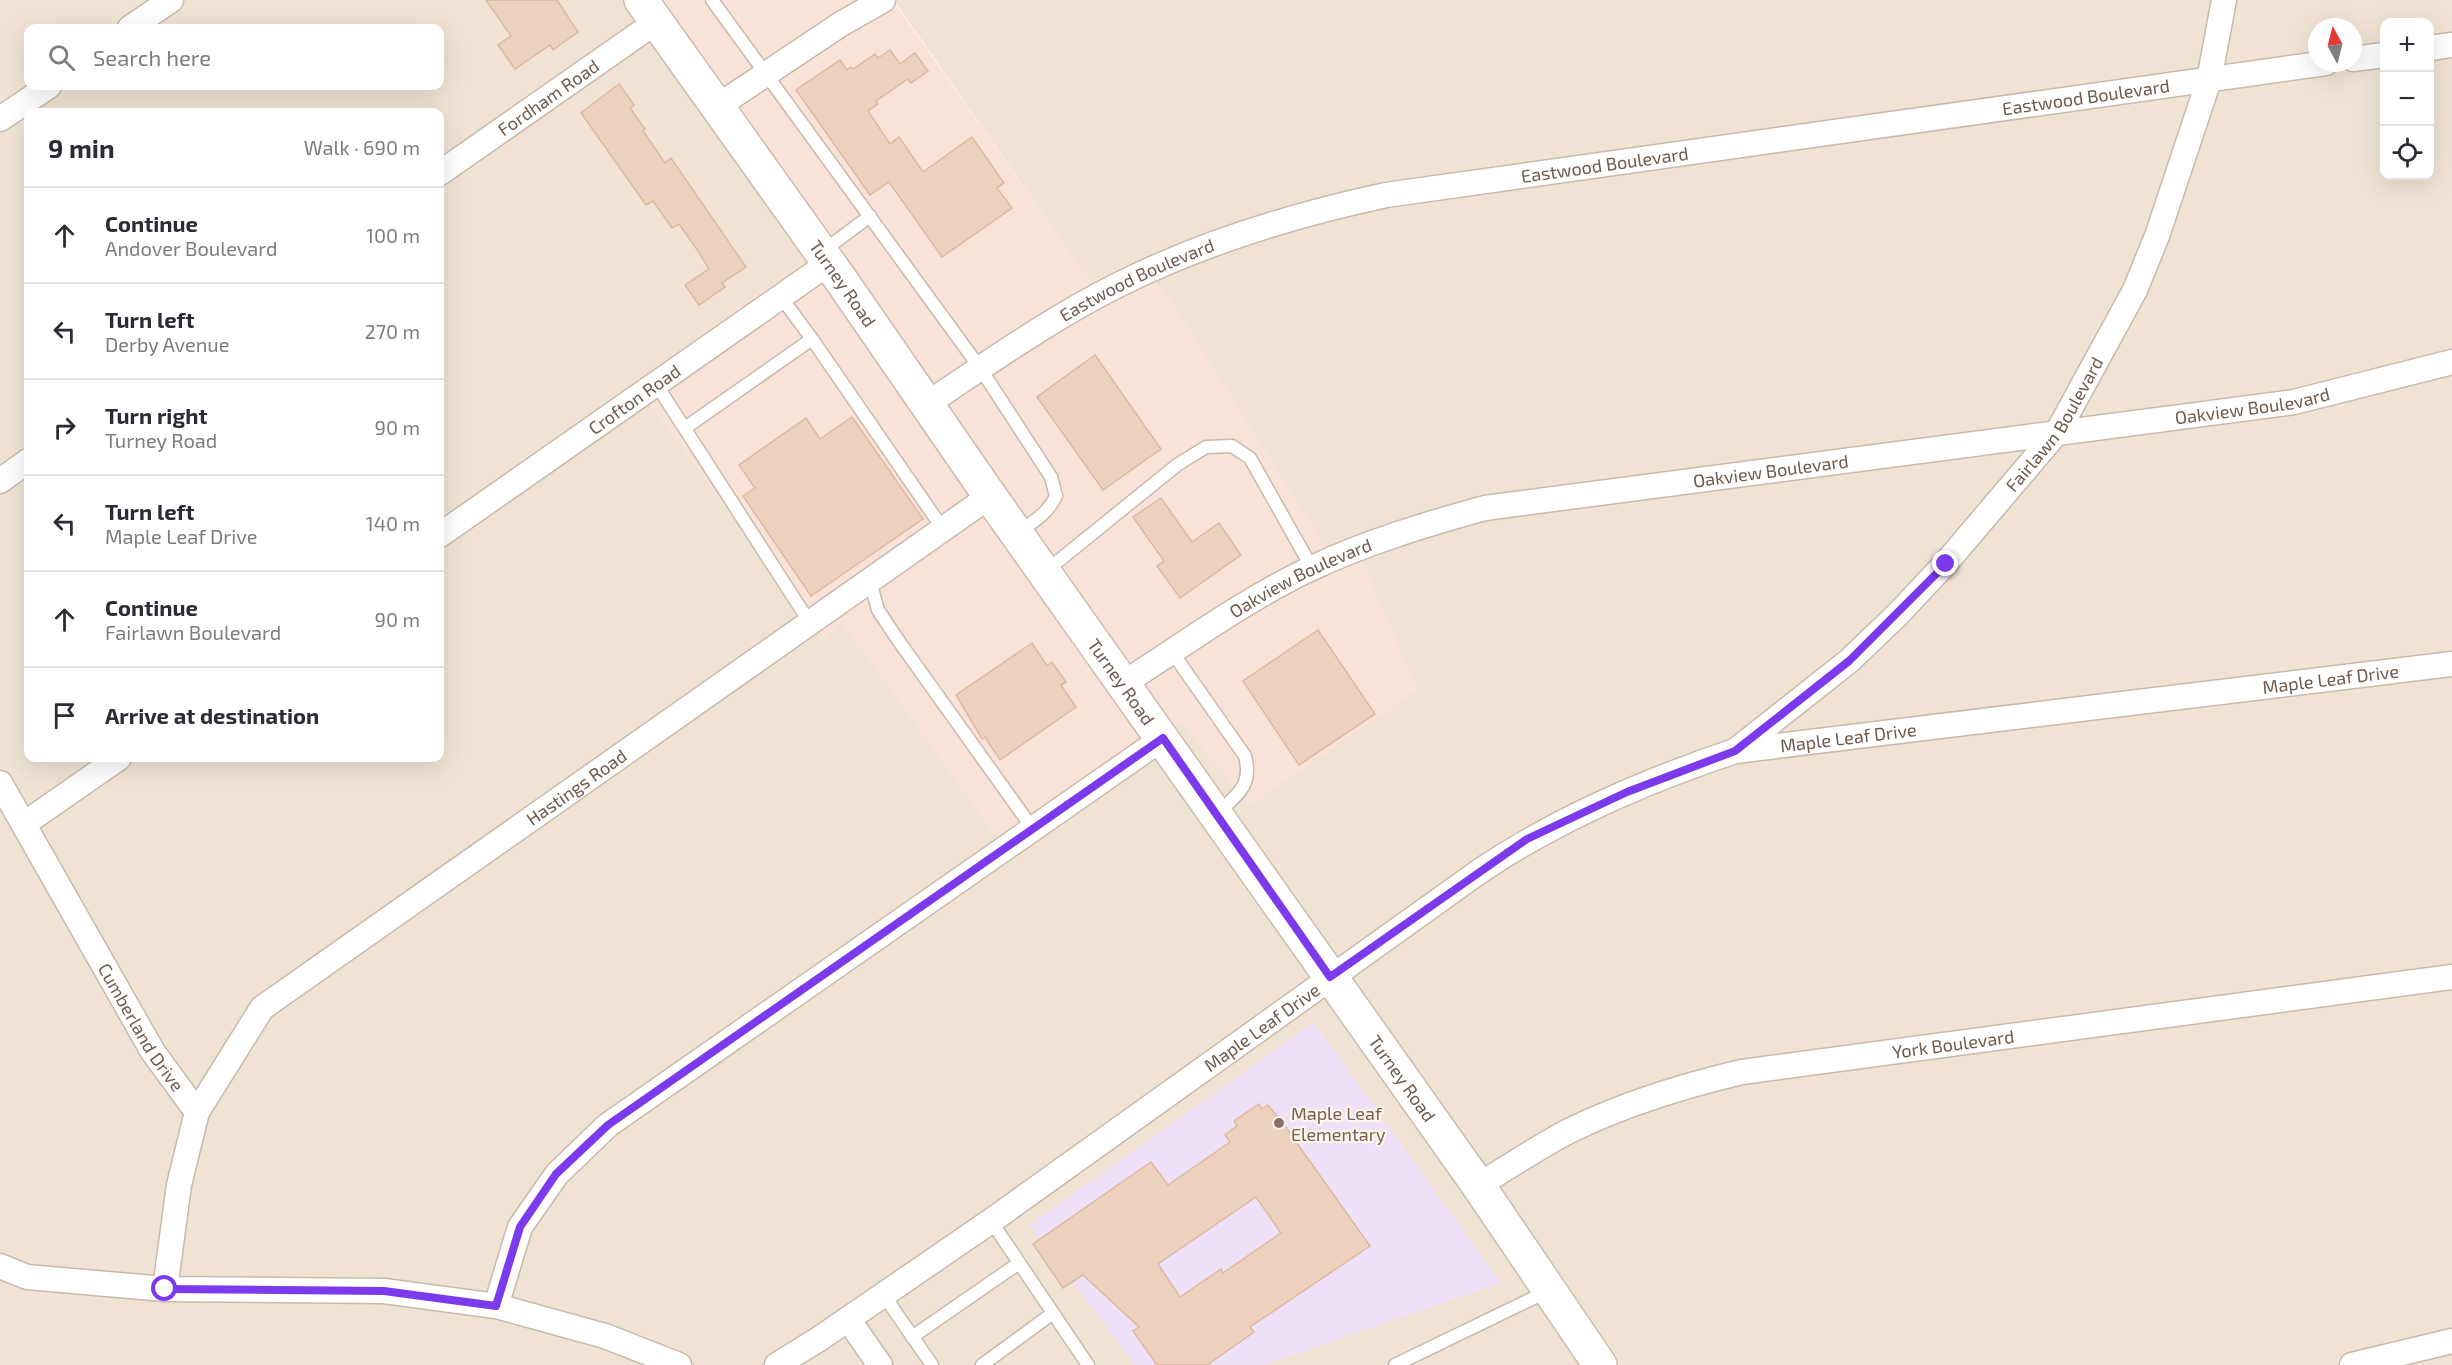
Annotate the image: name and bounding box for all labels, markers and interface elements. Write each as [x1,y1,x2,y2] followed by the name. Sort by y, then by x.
[2308,18,2362,72] north arrow
[2380,18,2434,180] map controls
[2380,18,2434,72] button: +
[24,24,444,90] search box
[45,41,78,74] icon: search
[93,44,211,70] text: Search here
[493,54,603,140] street label: Fordham Road
[2380,72,2434,126] button: −
[2001,74,2171,119] street label: Eastwood Boulevard
[2380,126,2434,180] button: locate
[48,132,115,163] text: 9 min
[304,135,420,159] text: Walk · 690 m
[1519,142,1690,187] street label: Eastwood Boulevard
[105,210,198,236] text: Continue
[48,219,81,252] icon: ahead
[366,223,420,247] text: 100 m
[1055,234,1217,326] street label: Eastwood Boulevard
[105,236,278,260] text: Andover Boulevard
[805,236,881,331] street label: Turney Road
[105,306,194,332] text: Turn left
[48,315,81,348] icon: left
[364,319,420,343] text: 270 m
[105,332,229,356] text: Derby Avenue
[2001,353,2107,496] street label: Fairlawn Boulevard
[584,359,685,439] street label: Crofton Road
[2173,382,2332,429] street label: Oakview Boulevard
[105,402,207,428] text: Turn right
[48,411,81,444] icon: right
[375,415,420,439] text: 90 m
[105,428,217,452] text: Turney Road
[1692,449,1850,492] street label: Oakview Boulevard
[105,498,194,524] text: Turn left
[48,507,81,540] icon: left
[366,511,420,535] text: 140 m
[105,524,257,548] text: Maple Leaf Drive
[1225,533,1375,622] street label: Oakview Boulevard
[1932,550,1958,576] route end
[105,594,198,620] text: Continue
[48,603,81,636] icon: ahead
[375,607,420,631] text: 90 m
[105,620,281,644] text: Fairlawn Boulevard
[1083,634,1160,729] street label: Turney Road
[2261,660,2400,698] street label: Maple Leaf Drive
[48,699,81,732] icon: arrive
[105,702,319,728] text: Arrive at destination
[1779,718,1918,756] street label: Maple Leaf Drive
[522,744,631,830] street label: Hastings Road
[94,959,189,1095] street label: Cumberland Drive
[1200,978,1324,1076] street label: Maple Leaf Drive
[1891,1025,2015,1063] street label: York Boulevard
[1364,1031,1441,1126] street label: Turney Road
[1291,1102,1386,1145] place label: Maple Leaf Elementary
[1272,1116,1286,1130] marker: Maple Leaf Elementary
[151,1275,177,1301] route start

